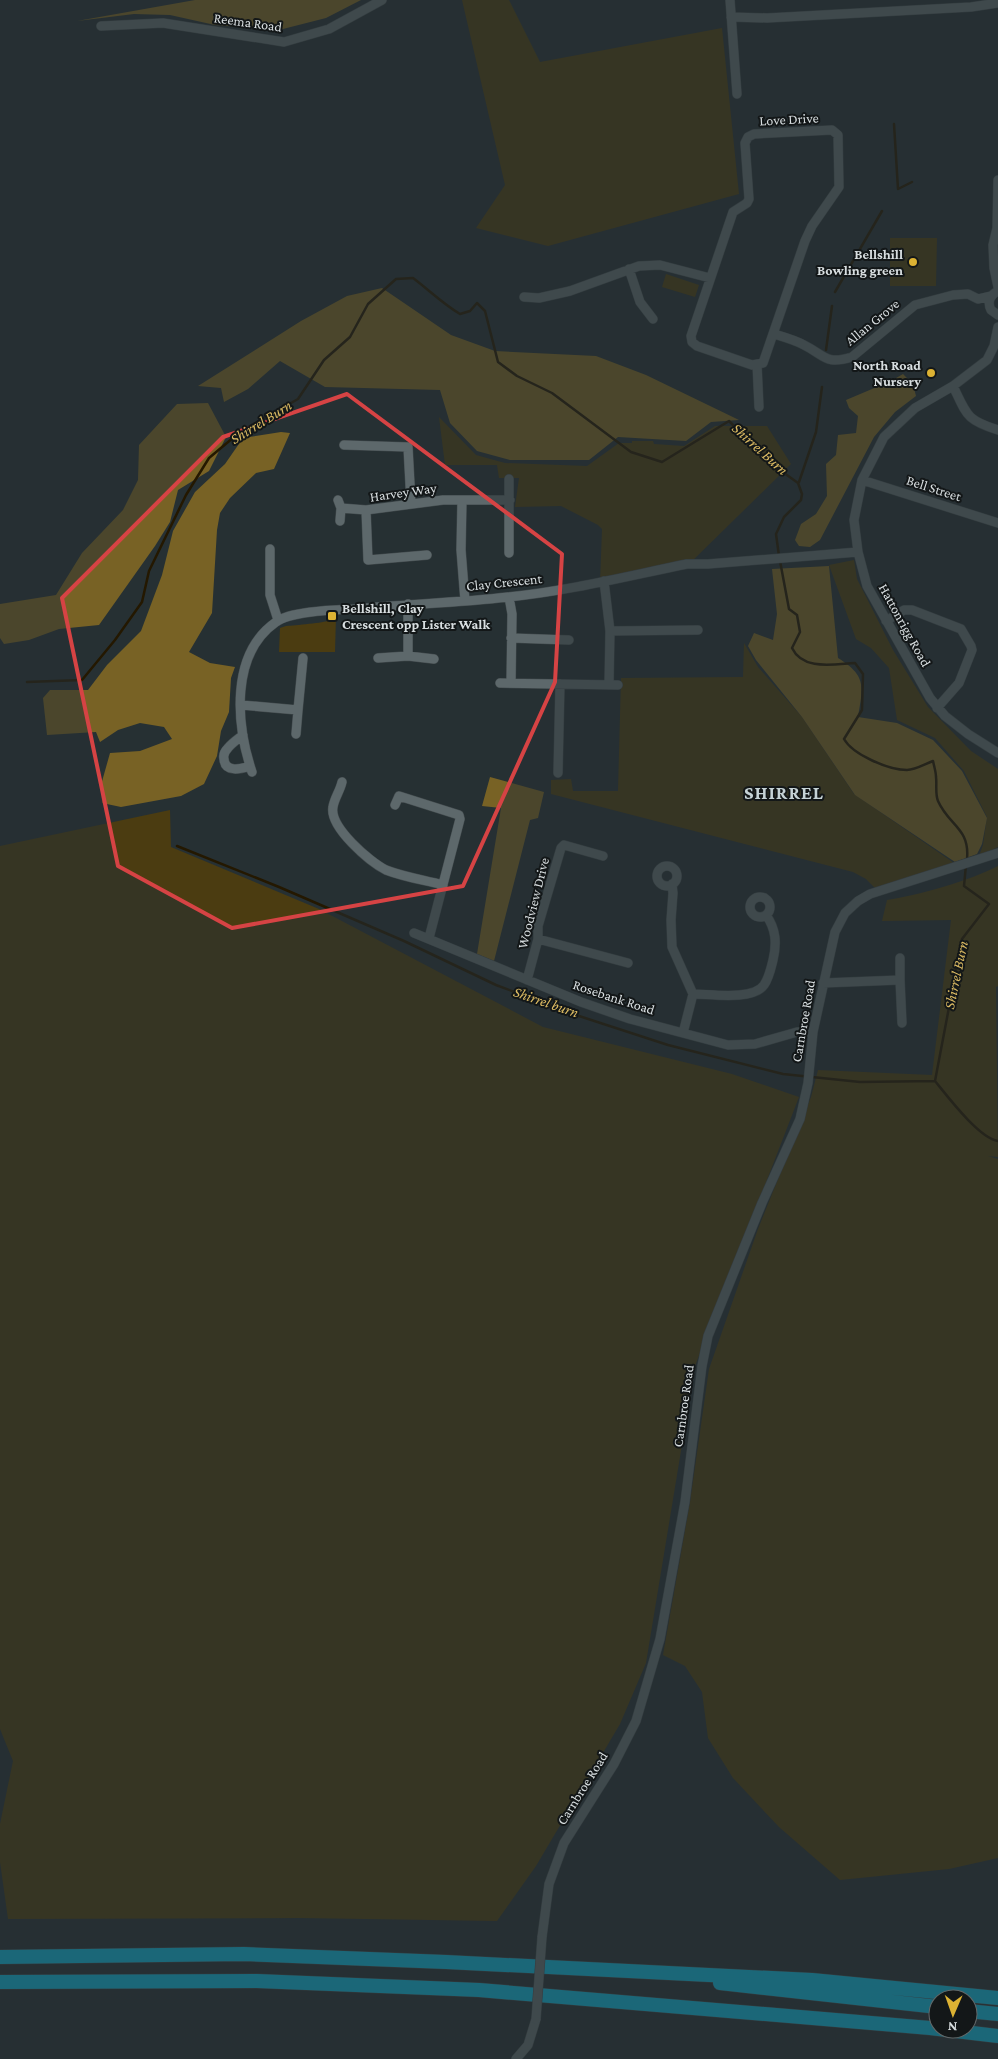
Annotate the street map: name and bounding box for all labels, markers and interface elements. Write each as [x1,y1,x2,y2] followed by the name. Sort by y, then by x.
[213,9,284,35] street label: Reema Road
[759,109,819,129] street label: Love Drive
[817,246,903,278] place label: Bellshill Bowling green
[907,256,919,268] marker: Bellshill Bowling green
[842,295,902,349] street label: Allan Grove
[853,357,921,389] place label: North Road Nursery
[925,367,937,379] marker: North Road Nursery
[227,397,295,447] water label: Shirrel Burn
[729,420,791,478] water label: Shirrel Burn
[905,472,964,504] street label: Bell Street
[369,479,438,505] street label: Harvey Way
[465,570,543,594] street label: Clay Crescent
[876,581,935,670] street label: Hattonrigg Road
[342,600,490,632] place label: Bellshill, Clay Crescent opp Lister Walk
[326,610,338,622] marker: Bellshill, Clay Crescent opp Lister Walk
[744,782,824,803] district label: SHIRREL
[514,856,552,950] street label: Woodview Drive
[941,939,971,1011] water label: Shirrel Burn
[571,976,657,1018] street label: Rosebank Road
[788,978,818,1063] street label: Carnbroe Road
[511,983,581,1021] water label: Shirrel burn
[669,1363,697,1448] street label: Carnbroe Road
[553,1748,611,1827] street label: Carnbroe Road
[928,1989,978,2039] north arrow
[947,2019,958,2035] text: N

